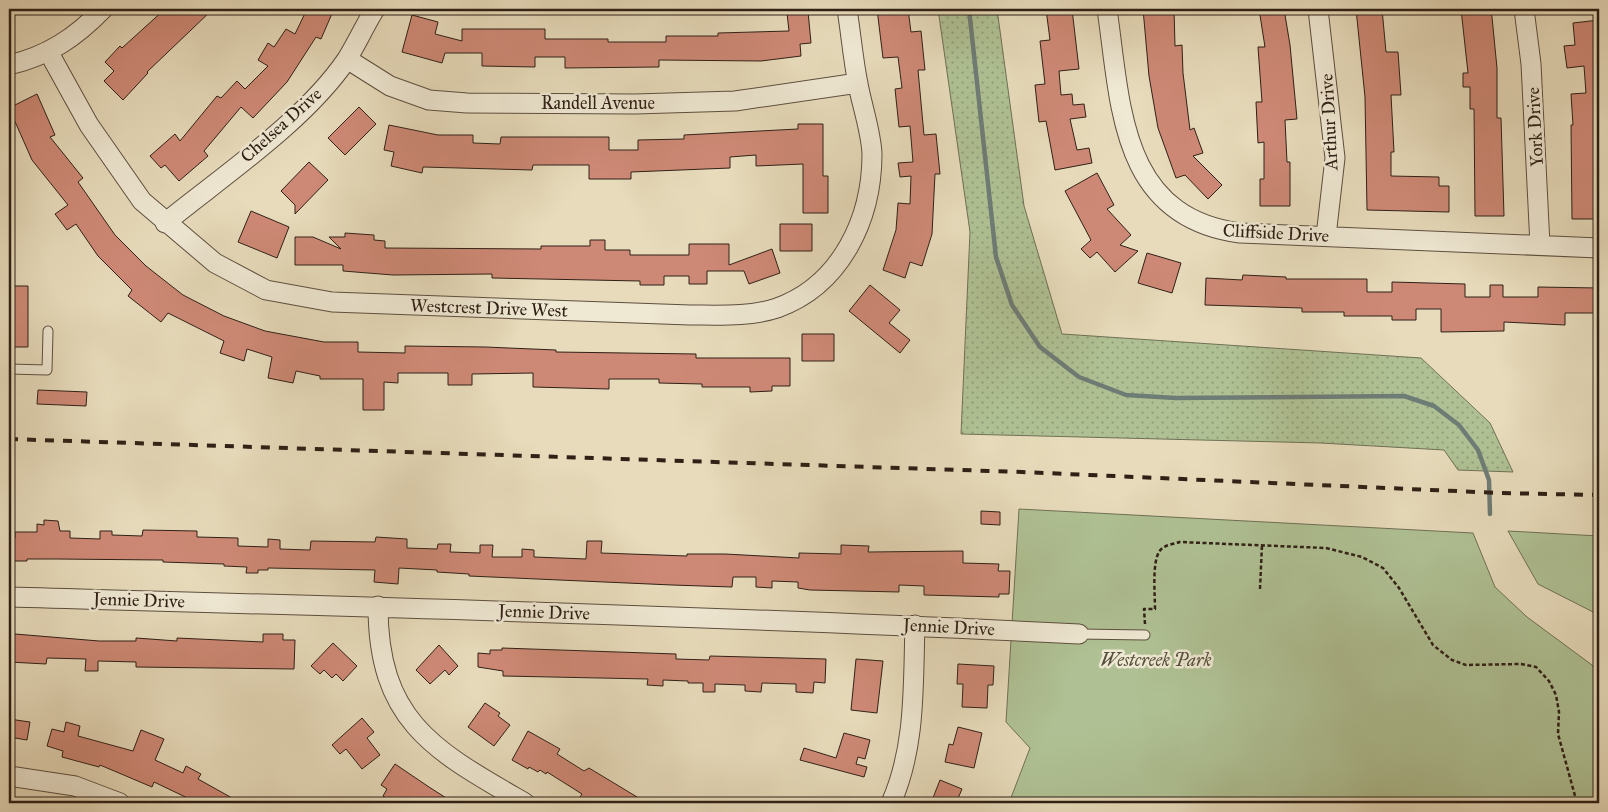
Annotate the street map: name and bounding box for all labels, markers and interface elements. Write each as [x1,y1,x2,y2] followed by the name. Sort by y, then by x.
[1315,73,1343,172] street label: Arthur Drive
[236,83,326,167] street label: Chelsea Drive
[1522,87,1548,167] street label: York Drive
[541,92,655,114] street label: Randell Avenue
[1222,219,1330,247] street label: Cliffside Drive
[410,294,569,322] street label: Westcrest Drive West
[91,587,185,614] street label: Jennie Drive
[496,599,590,626] street label: Jennie Drive
[901,614,995,641] street label: Jennie Drive
[1101,649,1211,671] park label: Westcreek Park

